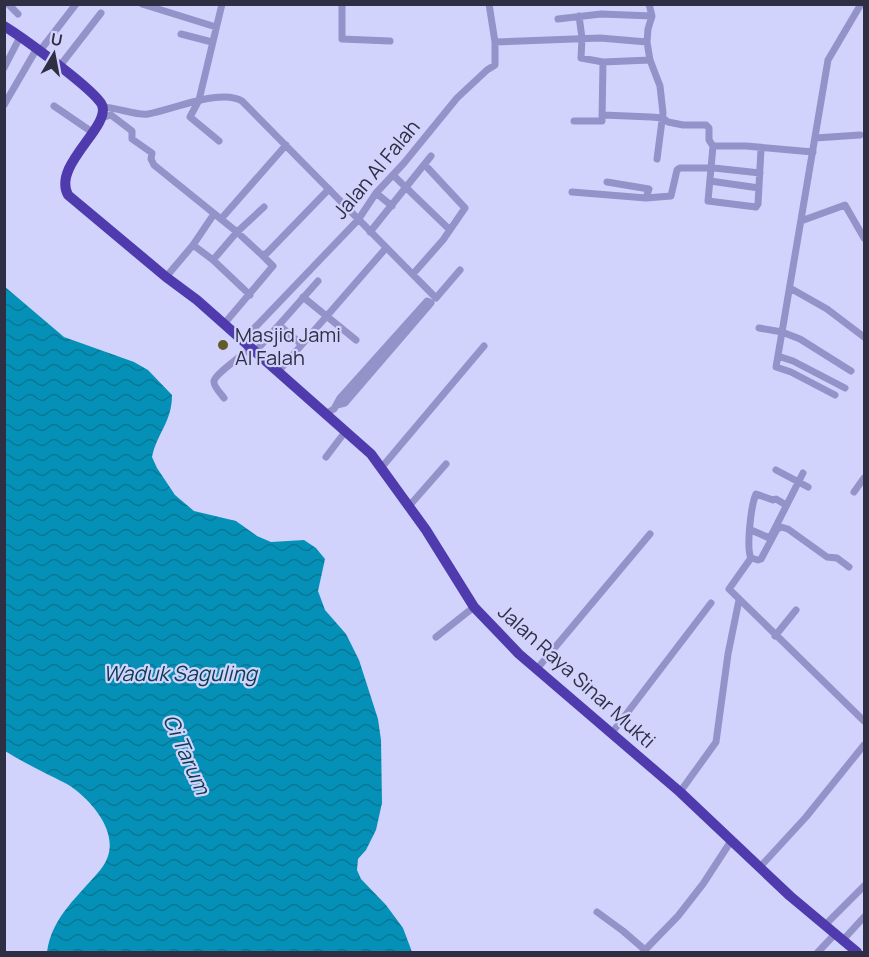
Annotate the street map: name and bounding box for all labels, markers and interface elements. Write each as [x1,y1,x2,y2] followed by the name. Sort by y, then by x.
[24,24,84,84] north arrow
[49,27,64,51] text: U
[327,114,425,224] street label: Jalan Al Falah
[235,321,341,371] place label: Masjid Jami Al Falah
[216,338,230,352] marker: Masjid Jami Al Falah
[493,598,661,754] street label: Jalan Raya Sinar Mukti
[103,659,259,687] water label: Waduk Saguling
[157,710,218,799] water label: Ci Tarum

